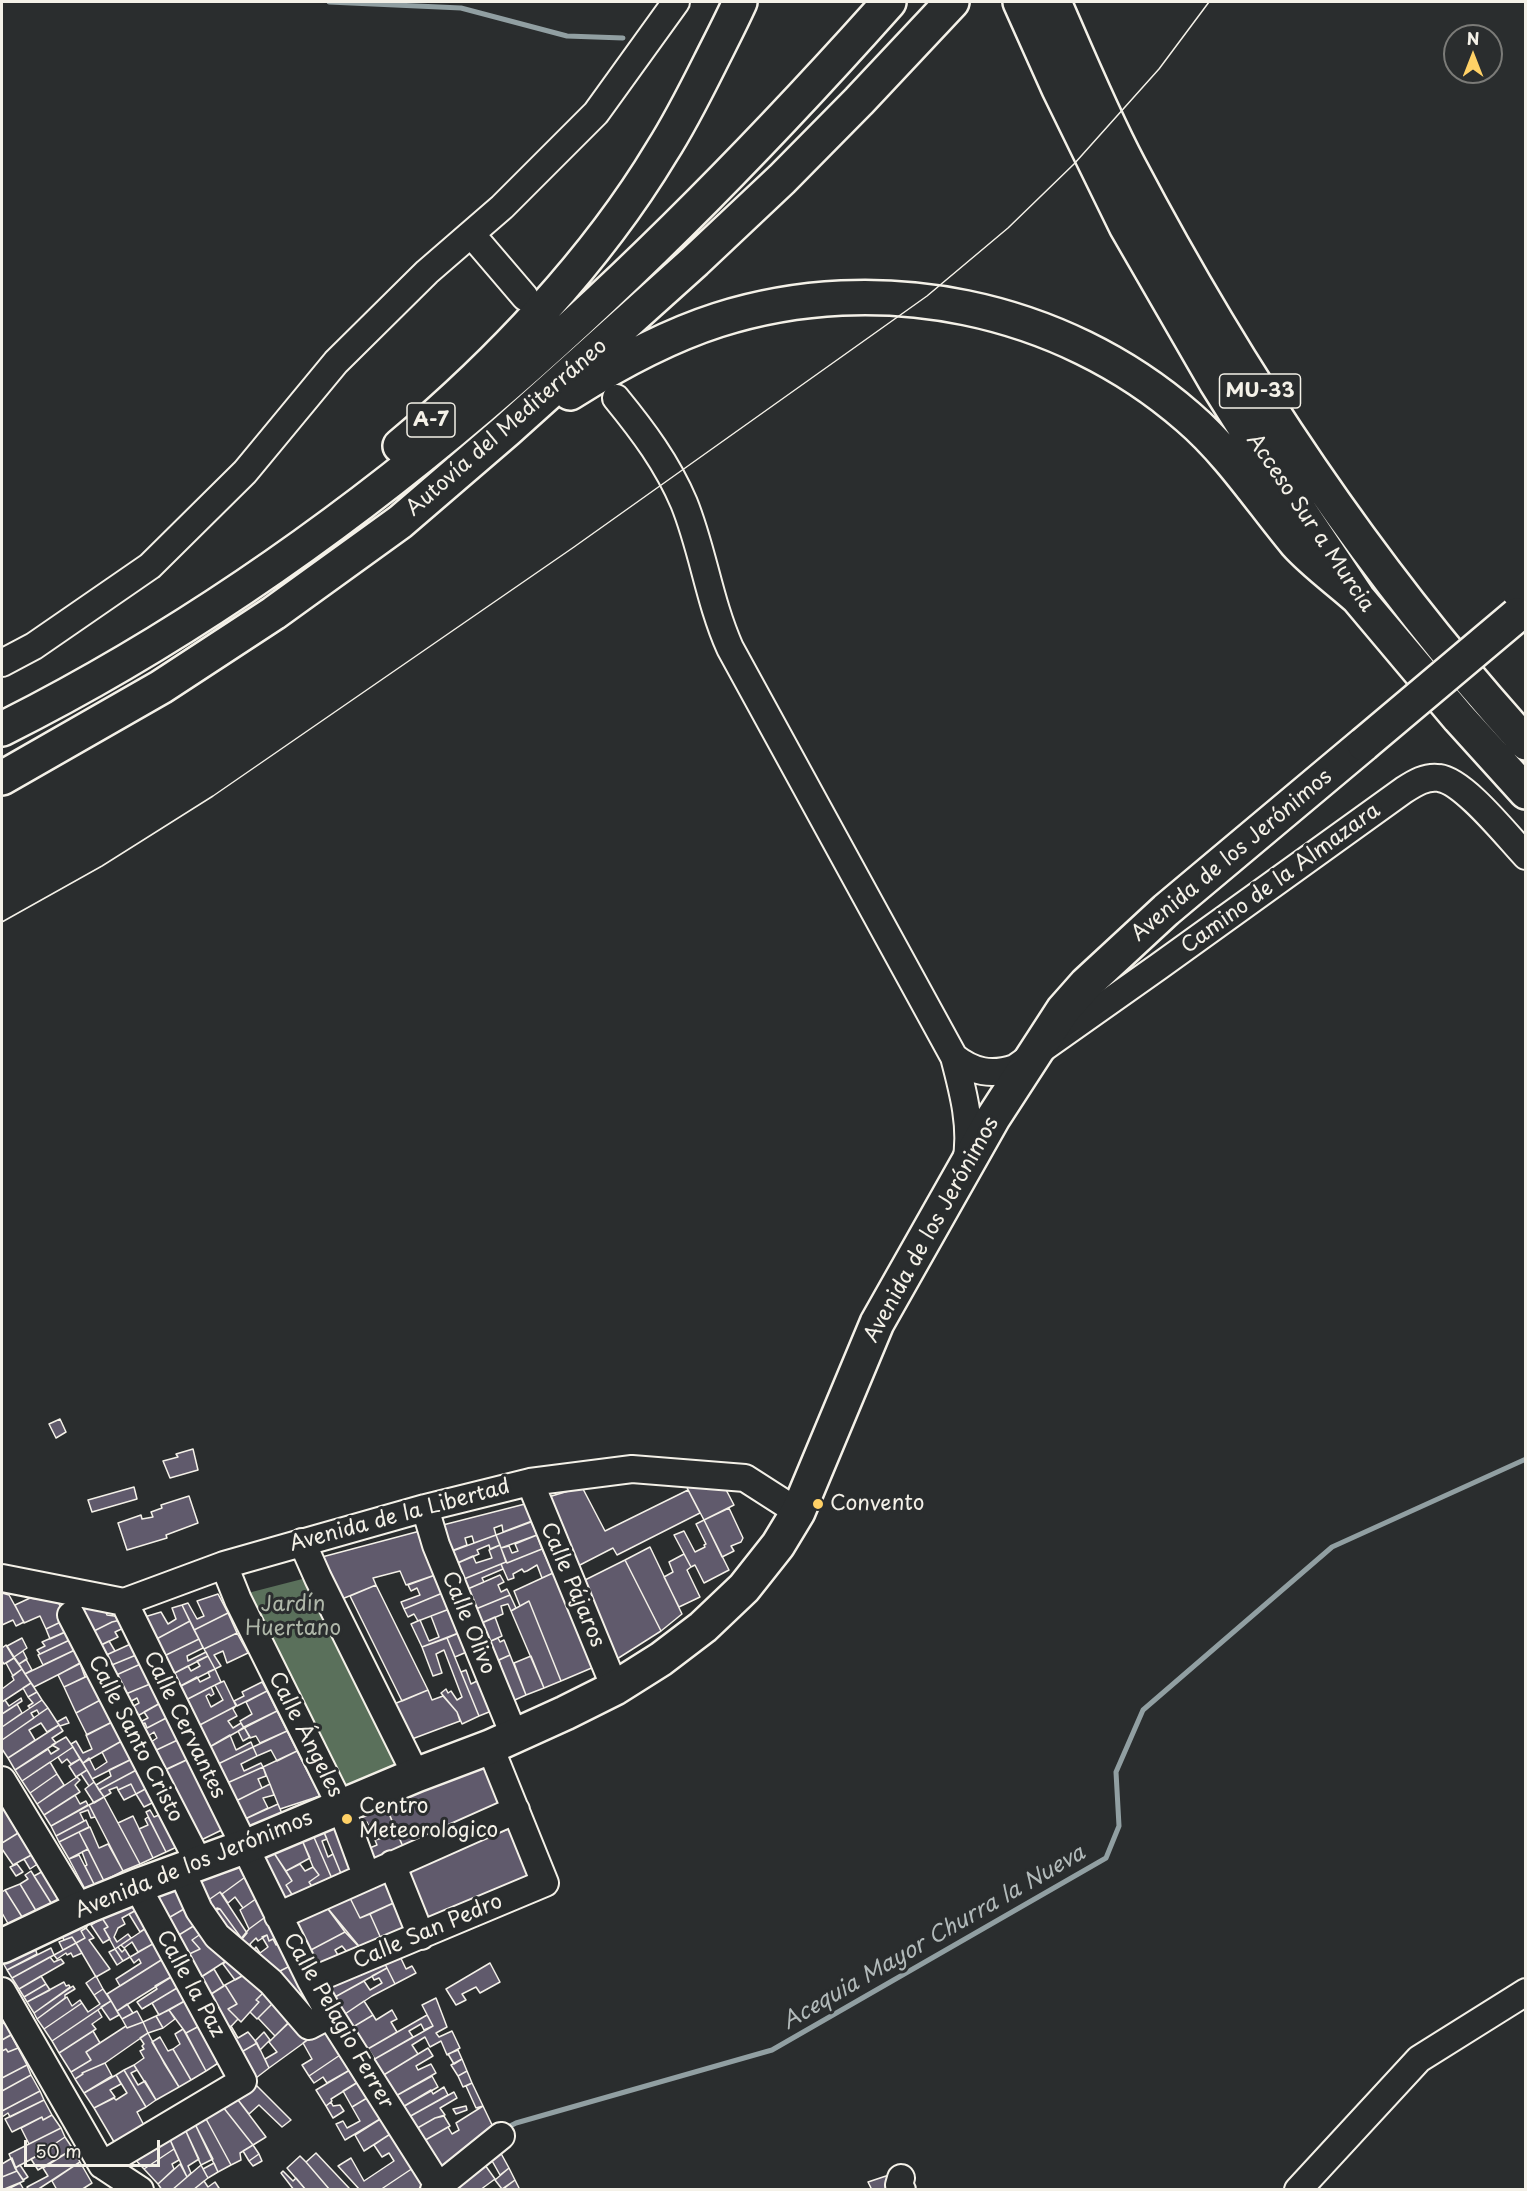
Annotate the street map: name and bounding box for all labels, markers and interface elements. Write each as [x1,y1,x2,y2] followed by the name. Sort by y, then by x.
[1443,24,1503,84] north arrow
[1467,26,1479,50] text: N
[402,334,612,522] street label: Autovía del Mediterráneo
[1220,374,1300,408] road number: MU-33
[407,403,455,437] road number: A-7
[1241,429,1379,617] street label: Acceso Sur a Murcia
[1127,765,1337,947] street label: Avenida de los Jerónimos
[1177,798,1385,960] street label: Camino de la Almazara
[859,1113,1005,1347] street label: Avenida de los Jerónimos
[287,1474,513,1558] street label: Avenida de la Libertad
[830,1491,924,1517] place label: Convento
[811,1497,825,1511] marker: Convento
[534,1519,610,1651] street label: Calle Pájaros
[436,1568,500,1678] street label: Calle Olivo
[245,1592,341,1642] park label: Jardín Huertano
[137,1647,231,1803] street label: Calle Cervantes
[82,1652,188,1826] street label: Calle Santo Cristo
[263,1668,347,1802] street label: Calle Ángeles
[359,1794,498,1844] place label: Centro Meteorologico
[72,1806,316,1924] street label: Avenida de los Jerónimos
[340,1812,354,1826] marker: Centro Meteorologico
[778,1840,1090,2036] water label: Acequia Mayor Churra la Nueva
[350,1889,506,1975] street label: Calle San Pedro
[150,1926,230,2042] street label: Calle la Paz
[277,1929,399,2113] street label: Calle Pelagio Ferrer
[27,2128,164,2166] scale bar
[35,2137,82,2164] text: 50 m

